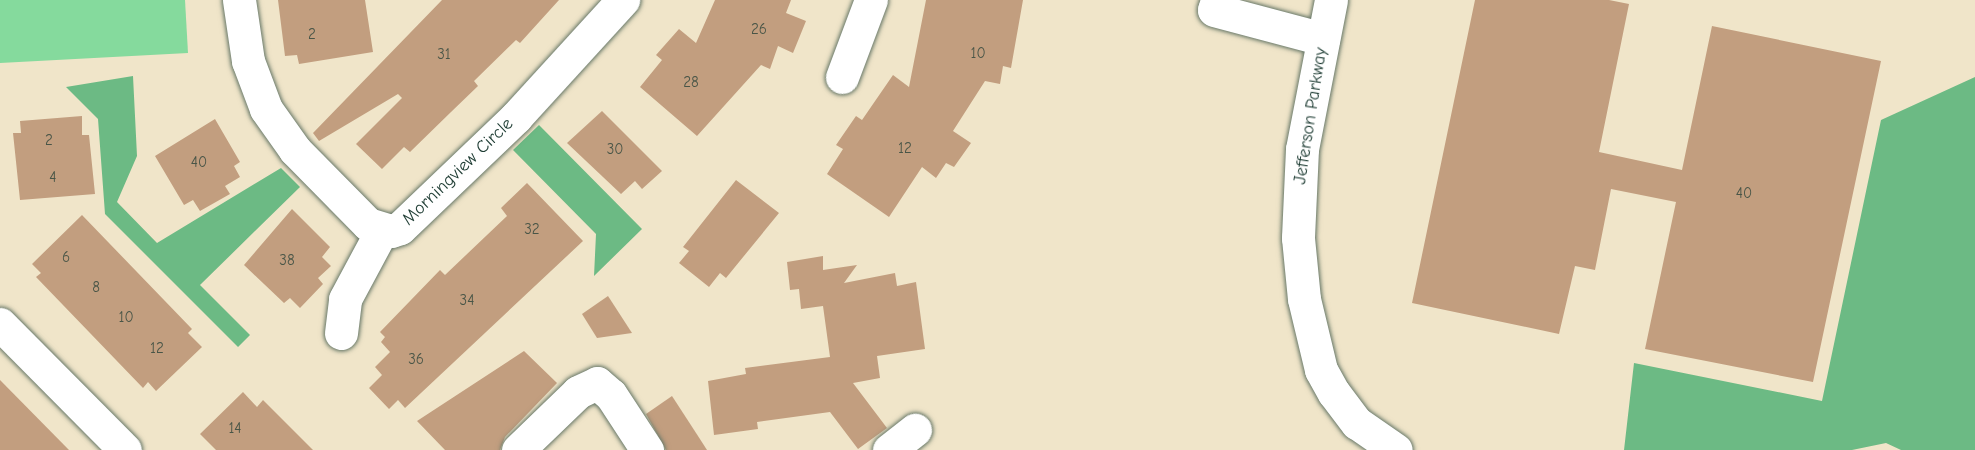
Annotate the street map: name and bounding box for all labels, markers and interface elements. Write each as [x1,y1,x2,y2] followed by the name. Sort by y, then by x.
[751,21,767,39] house number: 26
[308,26,316,44] house number: 2
[970,45,986,63] house number: 10
[437,46,451,64] house number: 31
[1290,46,1332,186] street label: Jefferson Parkway
[683,74,699,92] house number: 28
[398,113,518,231] street label: Morningview Circle
[45,132,53,150] house number: 2
[898,140,912,158] house number: 12
[607,141,623,159] house number: 30
[191,154,207,172] house number: 40
[49,169,57,187] house number: 4
[1736,185,1752,203] house number: 40
[524,221,540,239] house number: 32
[62,249,70,267] house number: 6
[279,252,295,270] house number: 38
[92,279,100,297] house number: 8
[460,292,474,310] house number: 34
[118,309,134,327] house number: 10
[150,340,164,358] house number: 12
[408,351,424,369] house number: 36
[228,420,242,438] house number: 14

